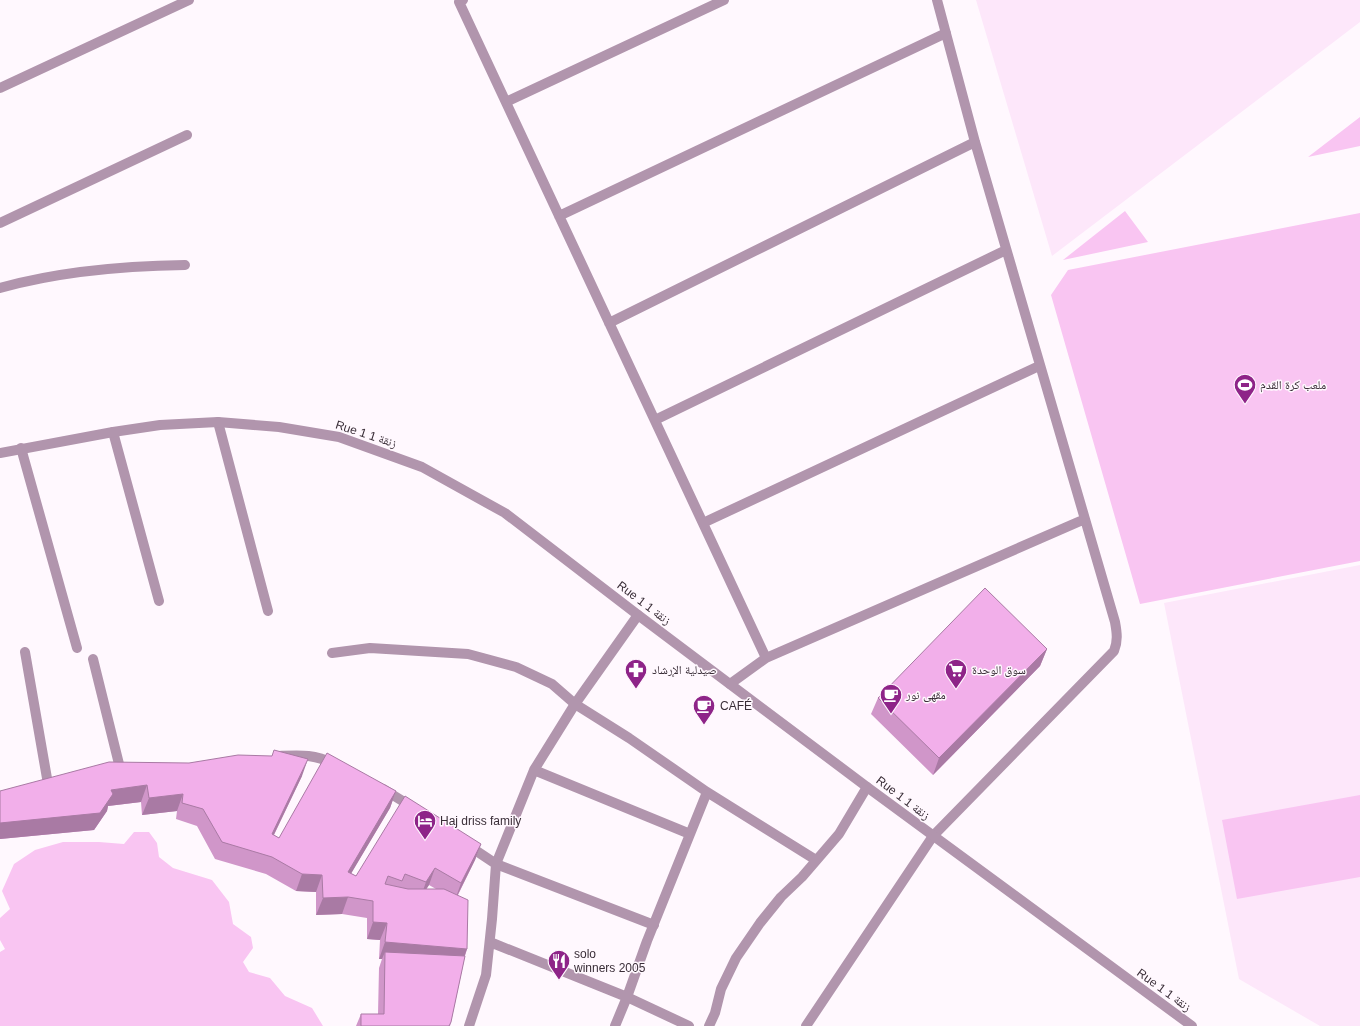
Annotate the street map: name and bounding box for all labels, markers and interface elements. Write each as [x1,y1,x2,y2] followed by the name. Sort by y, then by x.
[1232,372,1258,405] sports icon: ملعب كرة القدم
[1260,378,1326,393] place label: ملعب كرة القدم
[334,418,399,451] street label: Rue 1 زنقة 1
[614,578,674,628] street label: Rue 1 زنقة 1
[623,657,649,690] pharmacy icon: صيدلية الإرشاد
[943,657,969,690] supermarket icon: سوق الوحدة
[652,663,717,677] place label: صيدلية الإرشاد
[972,663,1026,677] place label: سوق الوحدة
[878,682,904,715] cafe icon: مقهى نور
[905,688,946,702] place label: مقهى نور
[691,693,717,726] cafe icon: CAFÉ
[720,698,752,713] place label: CAFÉ
[873,773,933,823] street label: Rue 1 زنقة 1
[412,808,438,841] hotel icon: Haj driss family
[440,814,521,828] place label: Haj driss family
[573,947,646,975] place label: solo winners 2005
[546,948,572,981] restaurant icon: solo winners 2005
[1134,966,1194,1015] street label: Rue 1 زنقة 1

